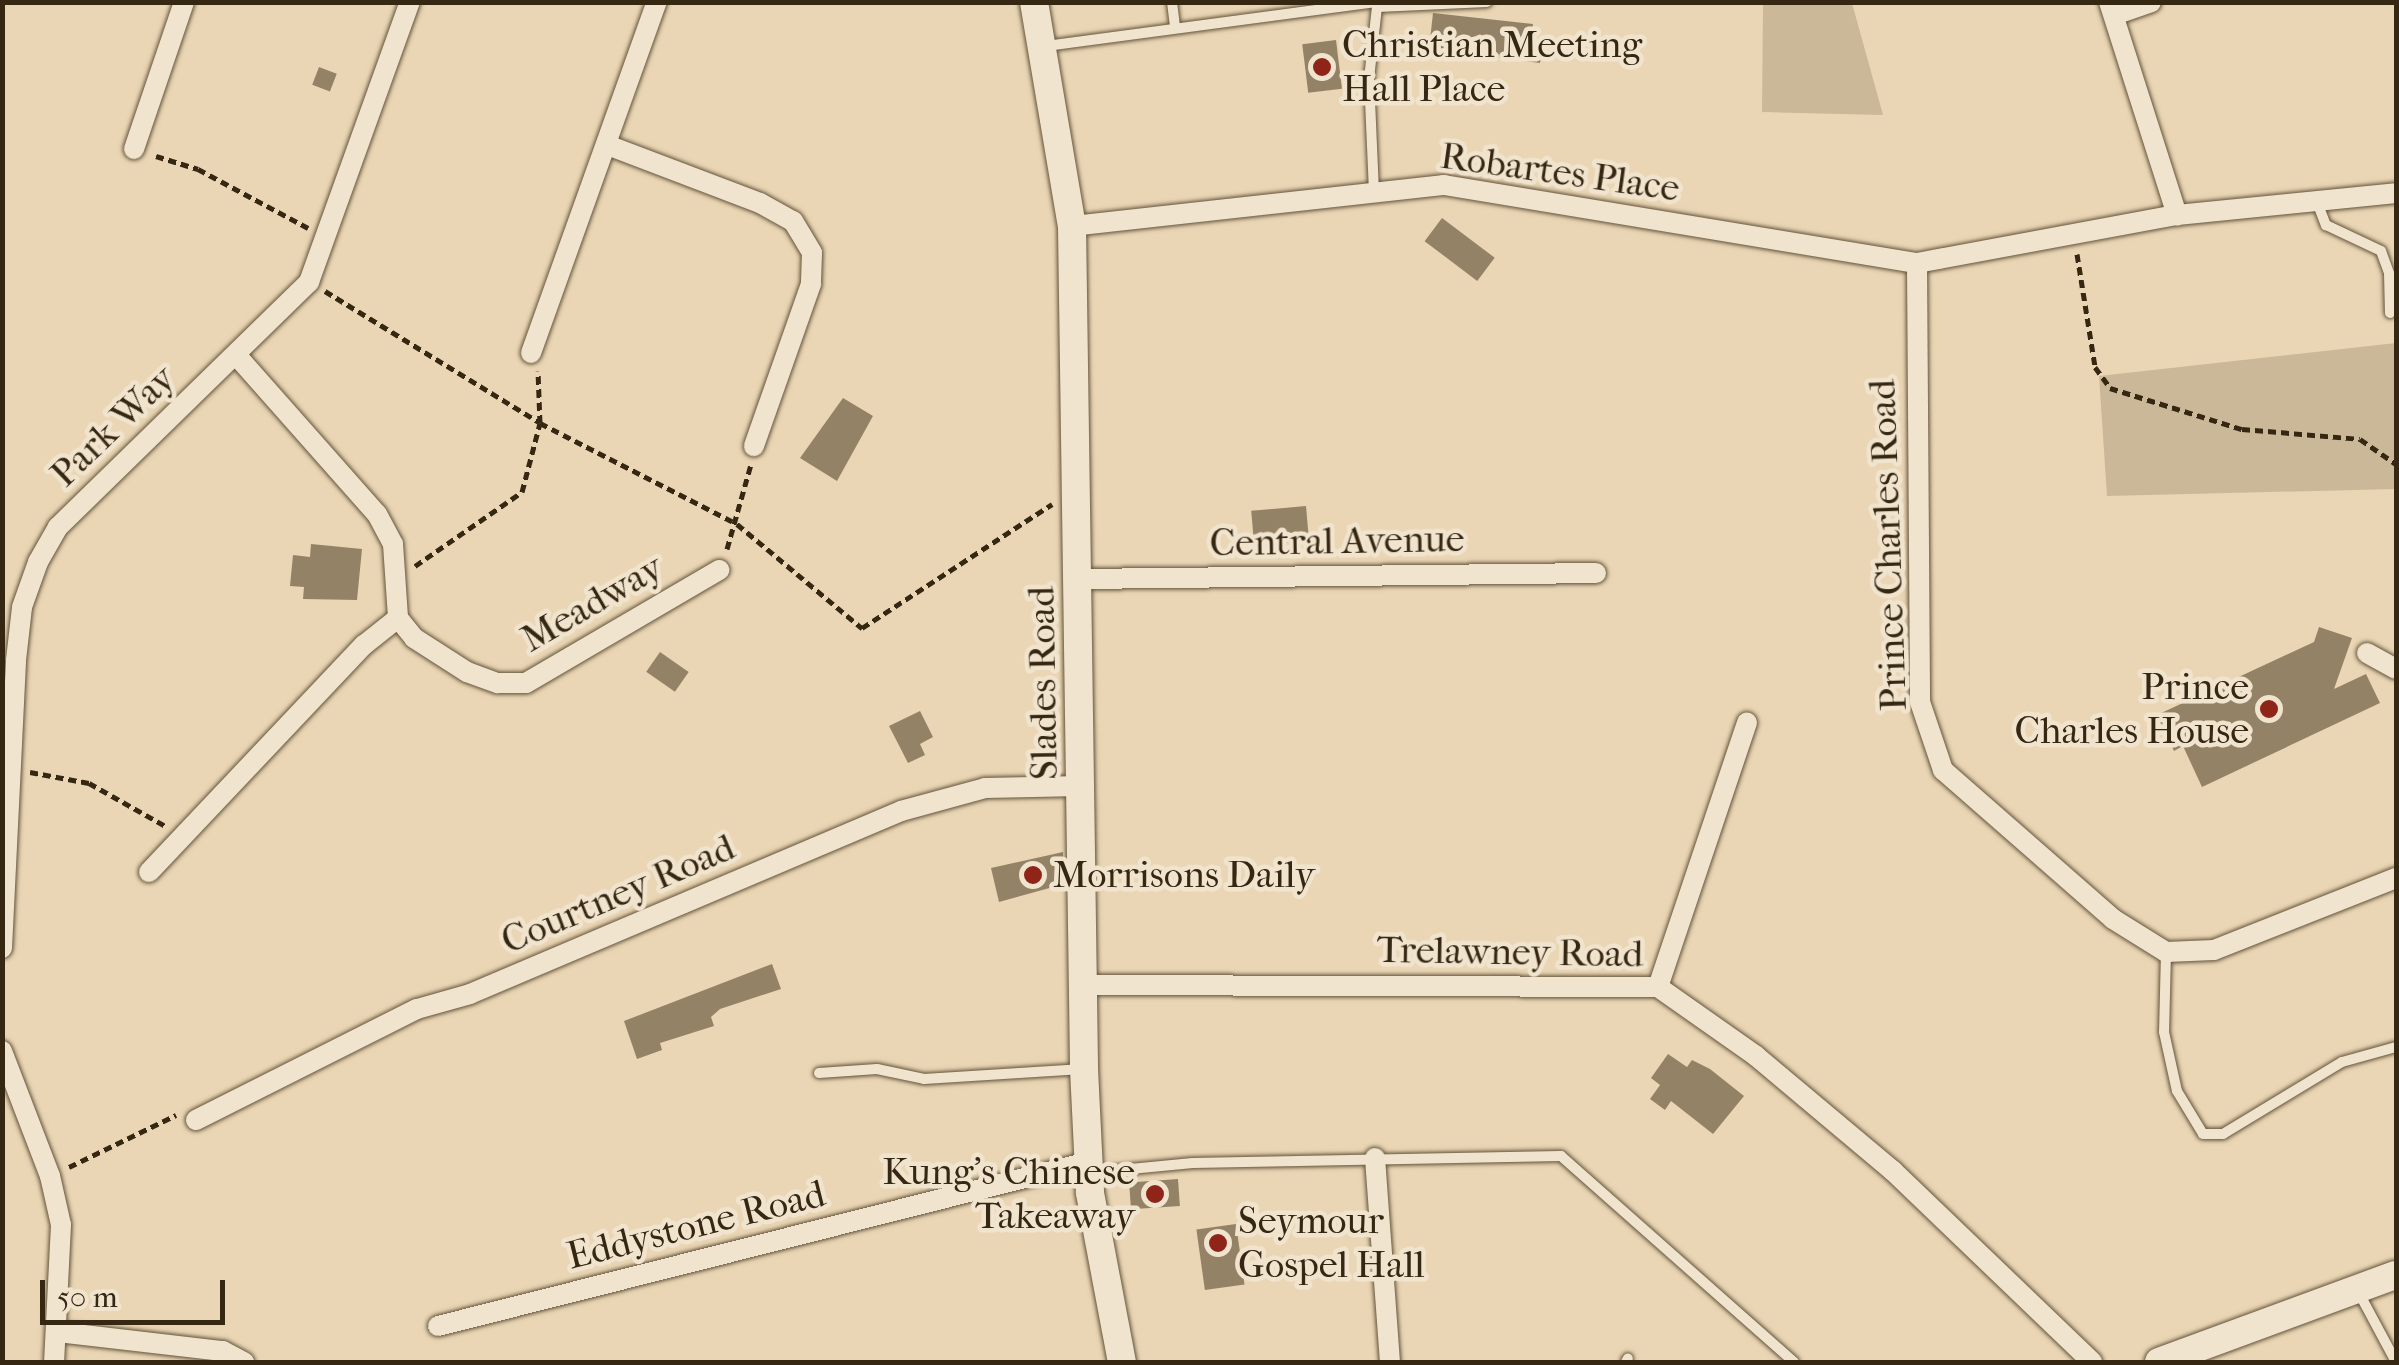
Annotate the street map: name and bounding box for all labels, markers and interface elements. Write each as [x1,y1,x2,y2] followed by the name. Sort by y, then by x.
[1342,22,1642,111] place label: Christian Meeting Hall Place
[1311,56,1333,78] marker: Christian Meeting Hall Place
[1437,133,1683,211] street label: Robartes Place
[41,356,185,496] street label: Park Way
[1859,378,1917,712] street label: Prince Charles Road
[1209,516,1465,566] street label: Central Avenue
[513,544,671,662] street label: Meadway
[1019,586,1067,780] street label: Slades Road
[2015,664,2249,754] place label: Prince Charles House
[2258,698,2280,720] marker: Prince Charles House
[494,824,742,964] street label: Courtney Road
[1053,852,1315,898] place label: Morrisons Daily
[1022,864,1044,886] marker: Morrisons Daily
[1376,927,1644,977] street label: Trelawney Road
[883,1149,1135,1238] place label: Kung's Chinese Takeaway
[562,1171,830,1279] street label: Eddystone Road
[1144,1183,1166,1205] marker: Kung's Chinese Takeaway
[1238,1198,1425,1288] place label: Seymour Gospel Hall
[1207,1232,1229,1254] marker: Seymour Gospel Hall
[45,1260,230,1322] scale bar
[57,1280,118,1315] text: 50 m

